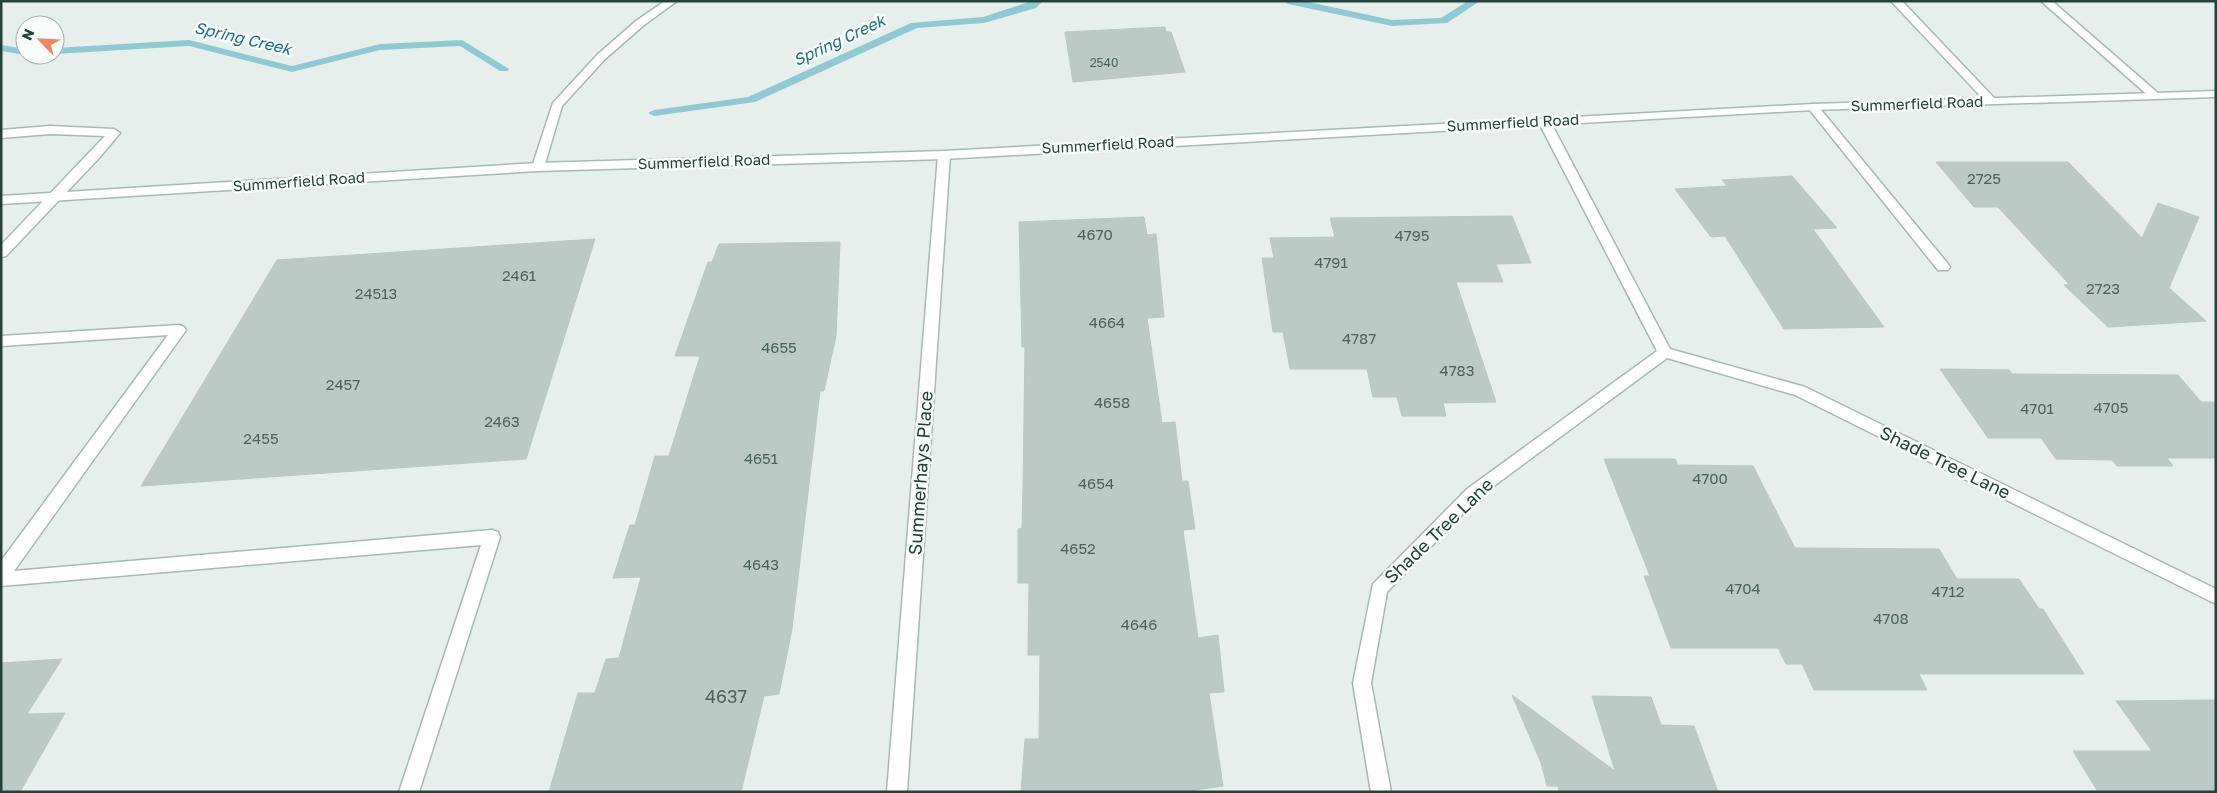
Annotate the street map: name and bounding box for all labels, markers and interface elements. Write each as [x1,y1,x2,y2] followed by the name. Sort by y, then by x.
[790,9,890,70] water label: Spring Creek
[15,15,65,65] north arrow
[193,17,295,59] water label: Spring Creek
[18,26,38,43] text: N
[1090,55,1118,70] house number: 2540
[1850,92,1984,114] street label: Summerfield Road
[1446,110,1580,134] street label: Summerfield Road
[1041,132,1175,156] street label: Summerfield Road
[637,150,771,172] street label: Summerfield Road
[232,167,366,195] street label: Summerfield Road
[1967,169,2001,187] house number: 2725
[1077,225,1113,243] house number: 4670
[1395,226,1429,244] house number: 4795
[1314,253,1348,271] house number: 4791
[502,266,536,284] house number: 2461
[2086,279,2120,297] house number: 2723
[355,284,397,302] house number: 24513
[1089,313,1125,331] house number: 4664
[1342,329,1376,347] house number: 4787
[761,338,797,356] house number: 4655
[1439,361,1475,379] house number: 4783
[326,375,360,393] house number: 2457
[903,390,937,556] street label: Summerhays Place
[1094,393,1130,411] house number: 4658
[2093,398,2129,416] house number: 4705
[2020,399,2054,417] house number: 4701
[484,412,520,430] house number: 2463
[1877,421,2014,503] street label: Shade Tree Lane
[243,429,279,447] house number: 2455
[744,449,778,467] house number: 4651
[1692,469,1728,487] house number: 4700
[1379,473,1497,588] street label: Shade Tree Lane
[1078,474,1114,492] house number: 4654
[1060,539,1096,557] house number: 4652
[743,555,779,573] house number: 4643
[1725,579,1761,597] house number: 4704
[1931,582,1965,600] house number: 4712
[1873,609,1909,627] house number: 4708
[1121,615,1157,633] house number: 4646
[705,685,747,707] house number: 4637

